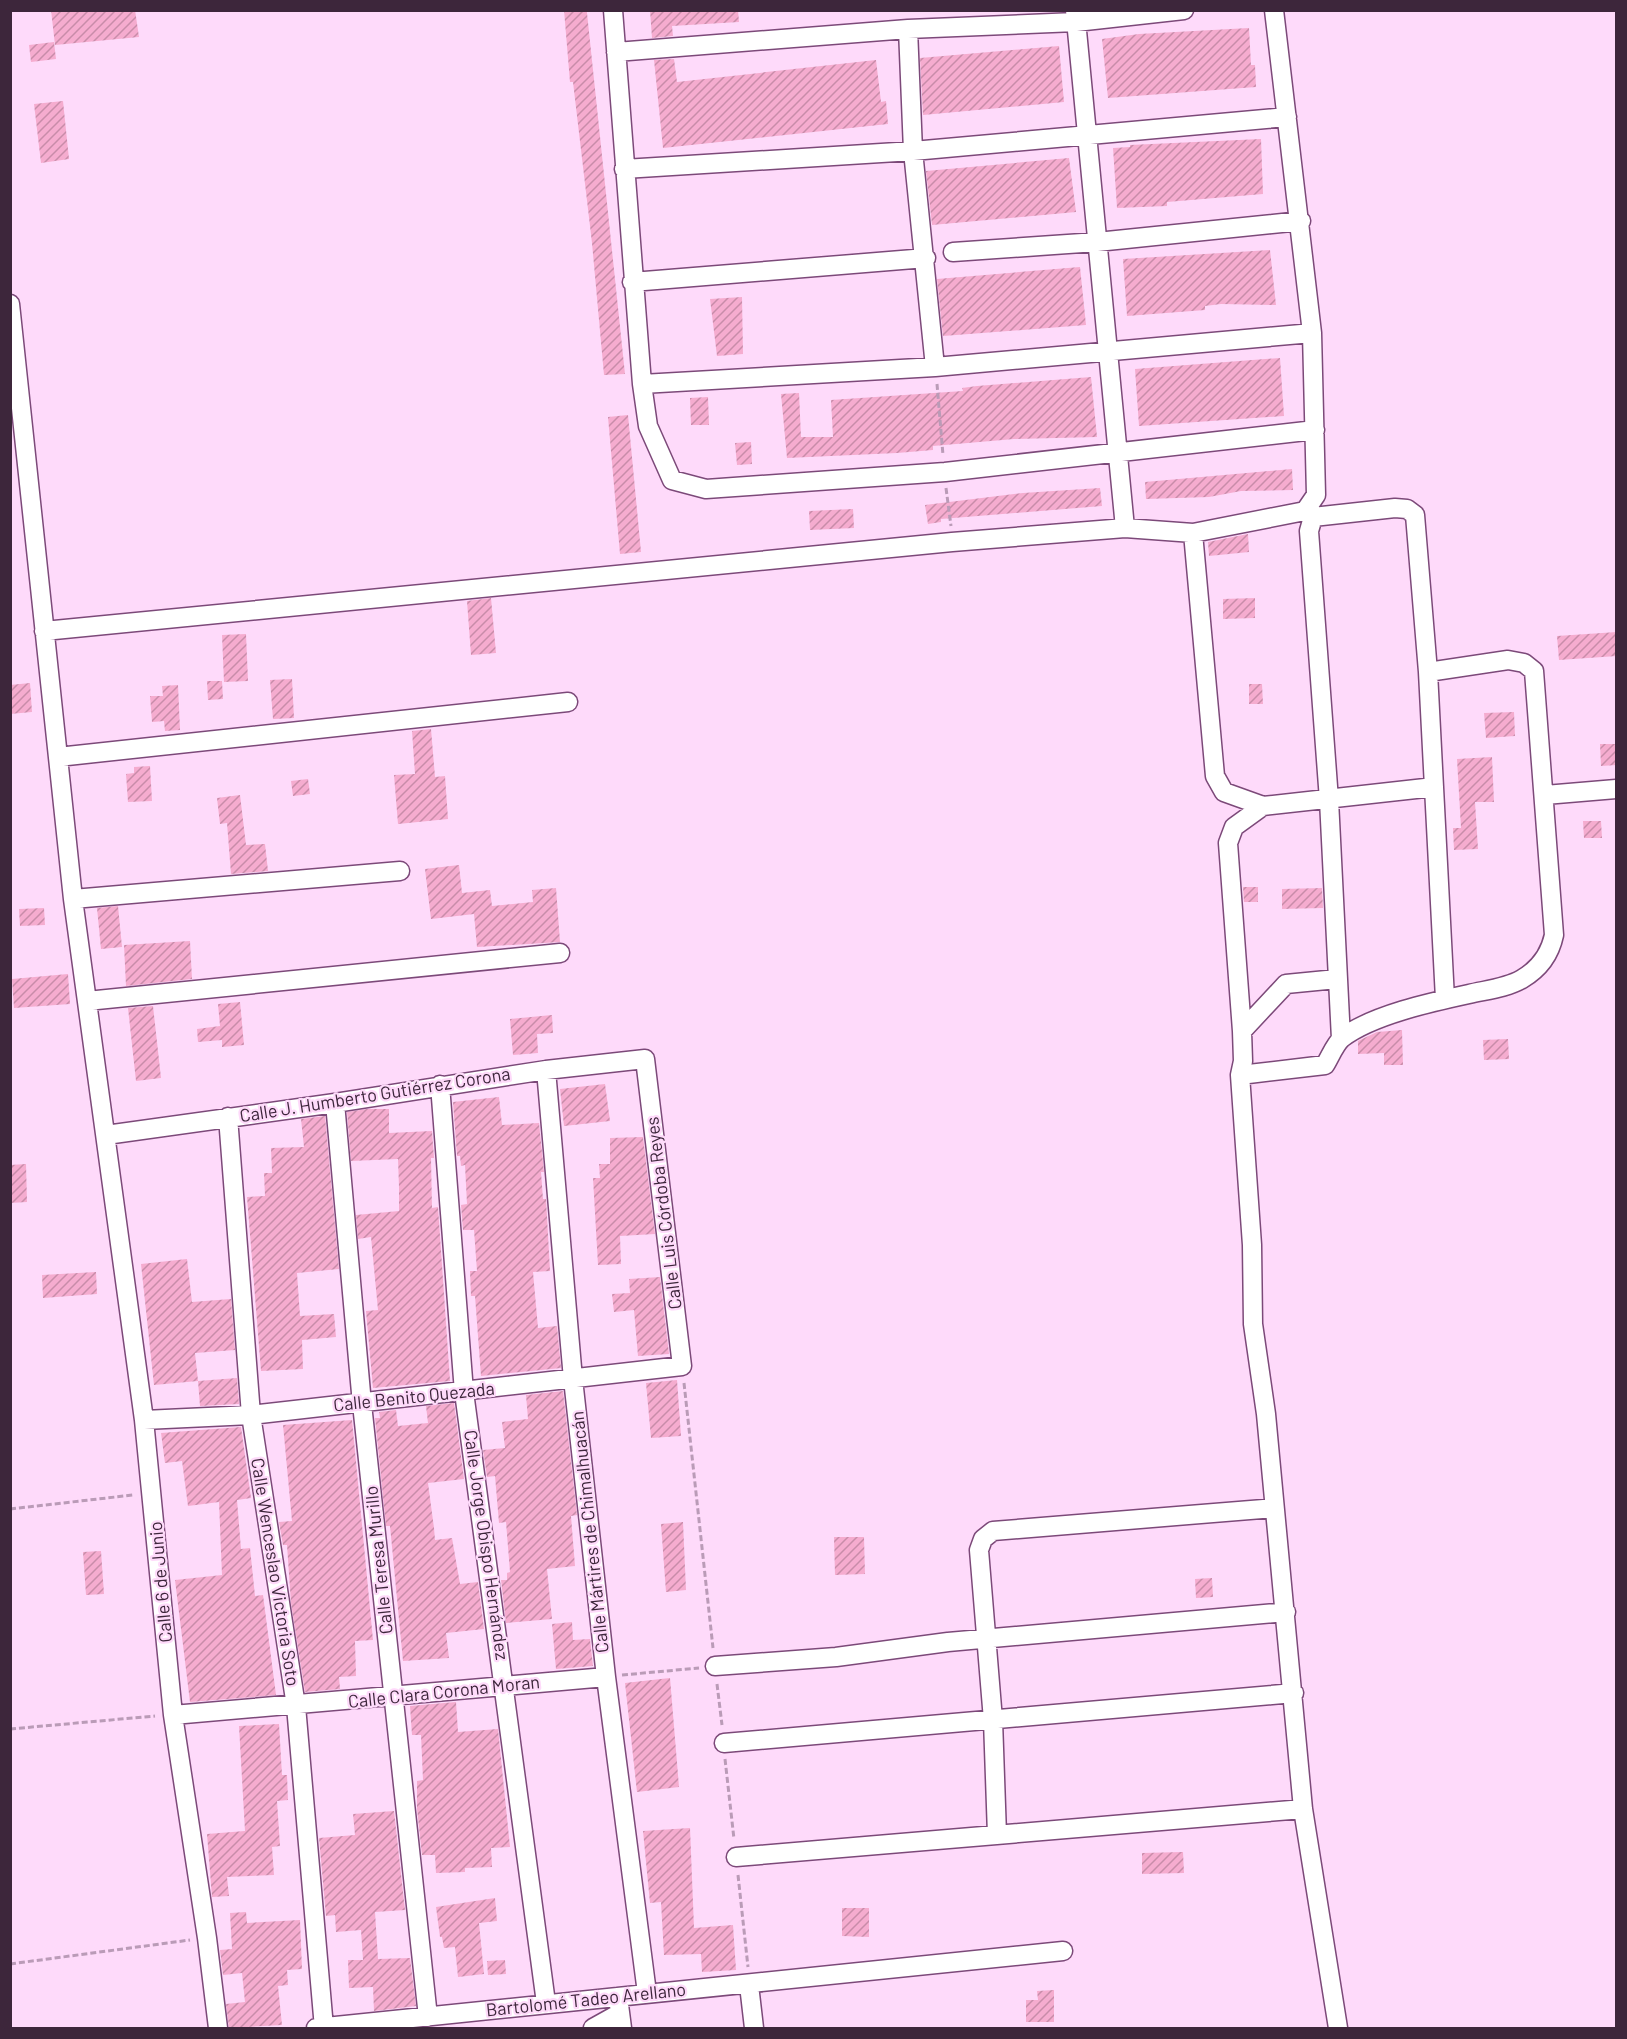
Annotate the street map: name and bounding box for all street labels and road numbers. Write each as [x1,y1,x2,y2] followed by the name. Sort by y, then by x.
[238,1062,512,1126] street label: Calle J. Humberto Gutiérrez Corona
[640,1116,686,1311] street label: Calle Luis Córdoba Reyes
[332,1377,496,1415] street label: Calle Benito Quezada
[565,1410,613,1654] street label: Calle Mártires de Chimalhuacán
[460,1428,514,1661] street label: Calle Jorge Obispo Hernández
[247,1456,305,1687] street label: Calle Wenceslao Victoria Soto
[359,1485,397,1635] street label: Calle Teresa Murillo
[144,1521,176,1644] street label: Calle 6 de Junio
[347,1670,541,1712] street label: Calle Clara Corona Moran
[485,1978,687,2020] street label: Bartolomé Tadeo Arellano

